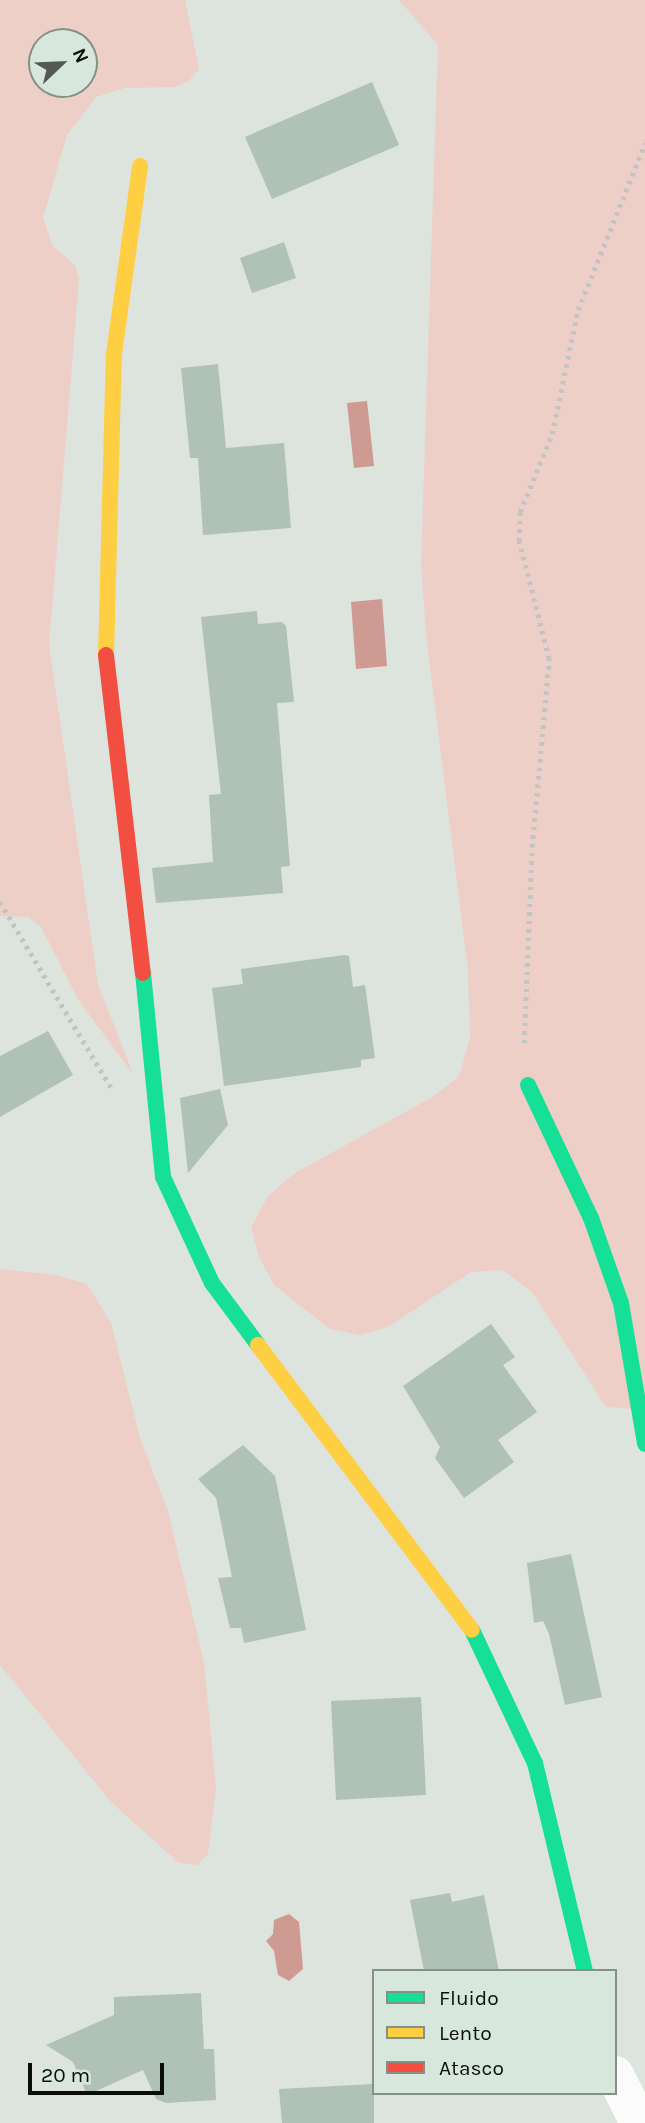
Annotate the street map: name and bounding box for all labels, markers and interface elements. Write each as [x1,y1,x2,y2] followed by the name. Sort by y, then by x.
[28,28,98,98] north arrow
[68,45,93,66] text: N
[372,1969,617,2095] legend
[439,1986,499,2010] text: Fluido
[439,2021,492,2045] text: Lento
[32,2050,168,2094] scale bar
[439,2056,504,2080] text: Atasco
[41,2063,90,2087] text: 20 m

